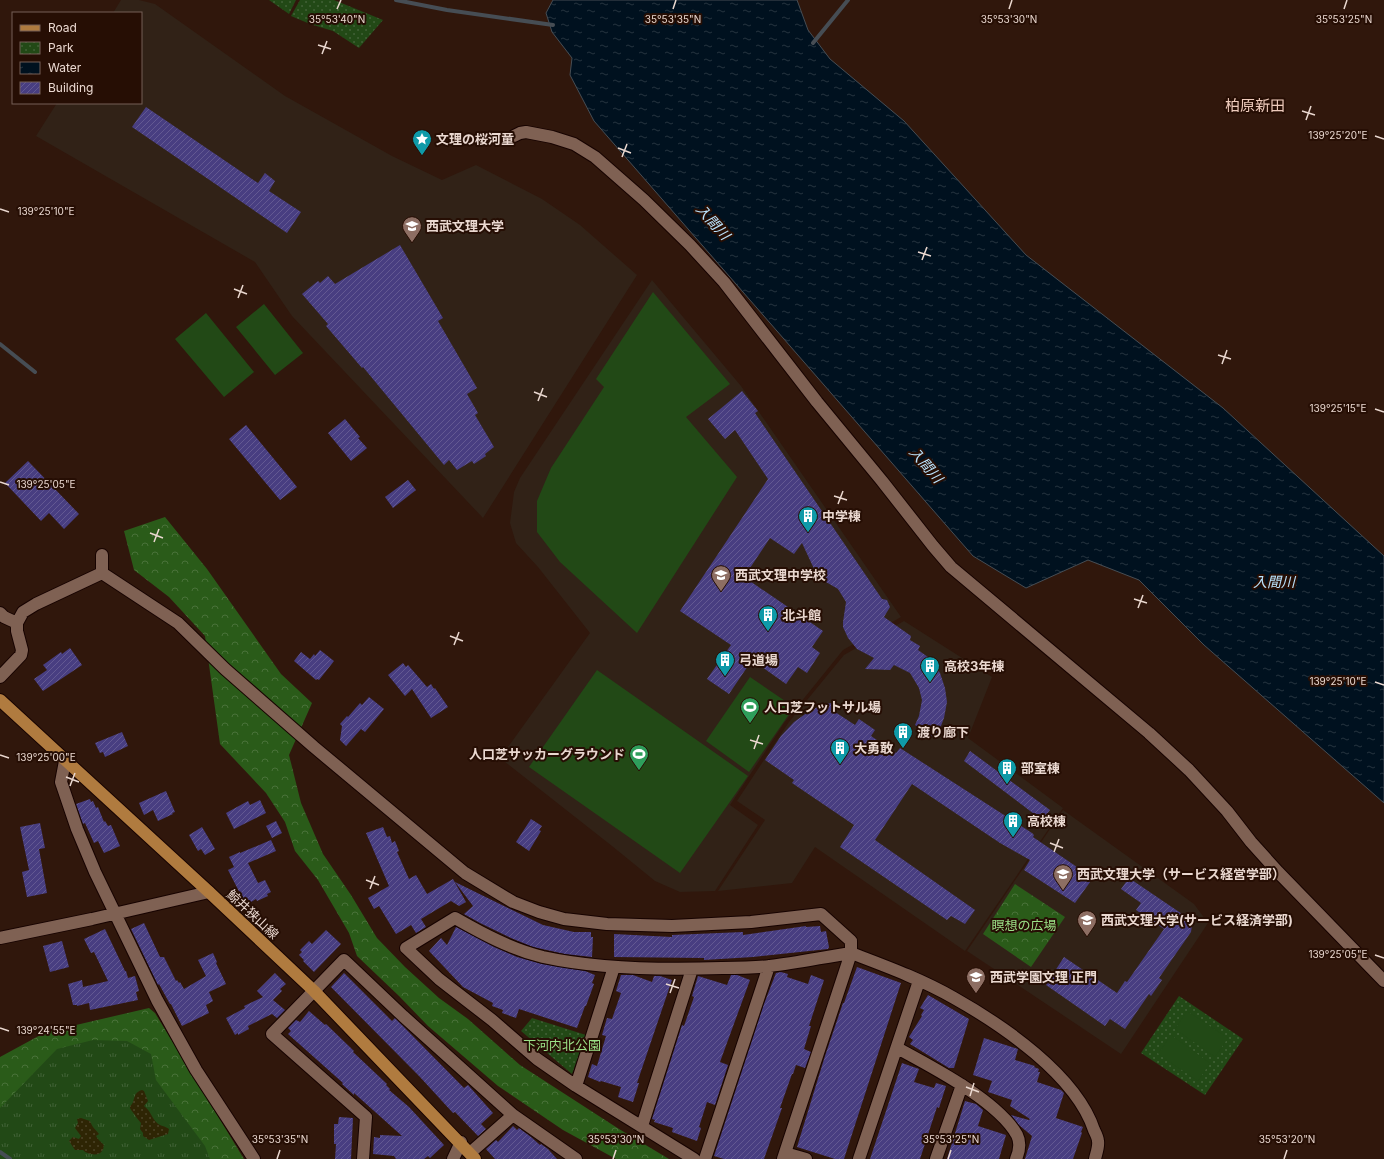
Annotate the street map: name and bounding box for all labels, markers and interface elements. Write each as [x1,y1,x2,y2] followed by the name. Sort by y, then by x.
[12,12,142,104] legend
[309,13,365,25] text: 35°53'40"N
[645,13,701,25] text: 35°53'35"N
[981,13,1037,25] text: 35°53'30"N
[1316,13,1372,25] text: 35°53'25"N
[48,20,77,35] text: Road
[48,40,74,55] text: Park
[48,60,82,75] text: Water
[48,80,93,95] text: Building
[1225,96,1285,115] district label: 柏原新田
[411,128,433,156] place icon: 文理の桜河童
[1308,129,1368,141] text: 139°25'20"E
[436,131,514,147] place label: 文理の桜河童
[693,200,735,244] water label: 入間川
[17,205,75,217] text: 139°25'10"E
[401,215,423,243] school or university icon: 西武文理大学
[426,218,504,234] place label: 西武文理大学
[1310,402,1367,414] text: 139°25'15"E
[906,443,948,488] water label: 入間川
[16,478,76,490] text: 139°25'05"E
[797,505,819,533] building icon: 中学棟
[822,508,861,524] place label: 中学棟
[710,564,732,592] school or university icon: 西武文理中学校
[735,567,826,583] place label: 西武文理中学校
[1253,573,1297,590] water label: 入間川
[757,604,779,632] building icon: 北斗館
[782,607,821,623] place label: 北斗館
[714,649,736,677] building icon: 弓道場
[739,652,778,668] place label: 弓道場
[919,655,941,683] building icon: 高校3年棟
[944,658,1004,674] place label: 高校3年棟
[1309,675,1367,687] text: 139°25'10"E
[739,696,761,724] sports icon: 人口芝フットサル場
[764,699,881,715] place label: 人口芝フットサル場
[892,721,914,749] building icon: 渡り廊下
[917,724,969,740] place label: 渡り廊下
[829,737,851,765] building icon: 大勇敢
[854,740,894,756] place label: 大勇敢
[628,743,650,771] sports icon: 人口芝サッカーグラウンド
[469,746,625,762] place label: 人口芝サッカーグラウンド
[16,751,76,763] text: 139°25'00"E
[996,757,1018,785] building icon: 部室棟
[1021,760,1060,776] place label: 部室棟
[1002,810,1024,838] building icon: 高校棟
[1027,813,1066,829] place label: 高校棟
[1052,863,1074,891] school or university icon: 西武文理大学（サービス経営学部）
[1077,866,1285,882] place label: 西武文理大学（サービス経営学部）
[224,886,282,942] street label: 鯨井狭山線
[1076,909,1098,937] school or university icon: 西武文理大学(サービス経済学部)
[1101,912,1293,928] place label: 西武文理大学(サービス経済学部)
[991,917,1057,933] park label: 瞑想の広場
[1308,948,1368,960] text: 139°25'05"E
[965,966,987,994] school or university icon: 西武学園文理 正門
[990,969,1097,985] place label: 西武学園文理 正門
[16,1024,76,1036] text: 139°24'55"E
[523,1037,601,1053] park label: 下河内北公園
[252,1133,308,1145] text: 35°53'35"N
[588,1133,644,1145] text: 35°53'30"N
[923,1133,979,1145] text: 35°53'25"N
[1259,1133,1315,1145] text: 35°53'20"N

